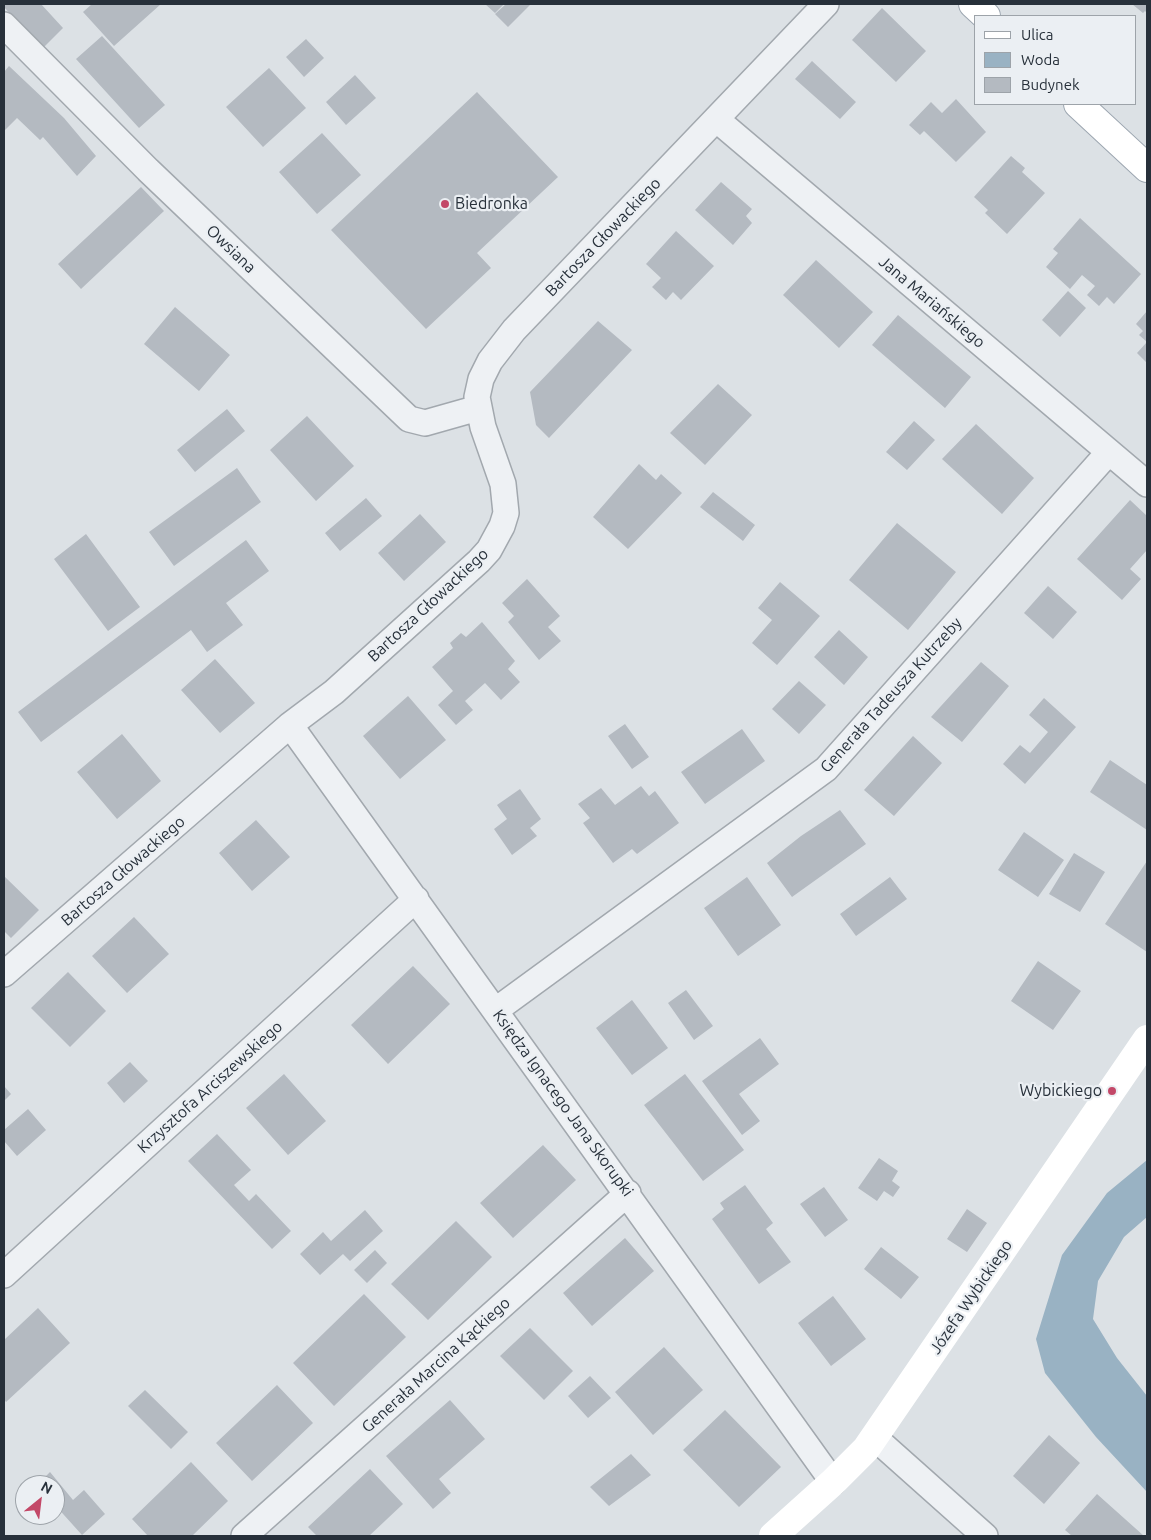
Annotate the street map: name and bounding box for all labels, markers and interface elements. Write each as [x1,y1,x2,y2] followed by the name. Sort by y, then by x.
[974,15,1136,105] legend
[1021,26,1053,43] text: Ulica
[1021,51,1060,68] text: Woda
[1021,76,1080,93] text: Budynek
[541,174,665,300] street label: Bartosza Głowackiego
[455,194,528,214] place label: Biedronka
[439,198,451,210] marker: Biedronka
[202,221,260,277] street label: Owsiana
[875,252,989,352] street label: Jana Mariańskiego
[364,544,492,666] street label: Bartosza Głowackiego
[816,613,966,777] street label: Generała Tadeusza Kutrzeby
[57,812,189,930] street label: Bartosza Głowackiego
[489,1006,637,1200] street label: Księdza Ignacego Jana Skorupki
[134,1017,286,1157] street label: Krzysztofa Arciszewskiego
[1019,1081,1102,1101] place label: Wybickiego
[1106,1085,1118,1097] marker: Wybickiego
[926,1236,1016,1358] street label: Józefa Wybickiego
[358,1293,514,1437] street label: Generała Marcina Kąckiego
[15,1475,65,1525] north arrow
[38,1478,55,1497] text: N

